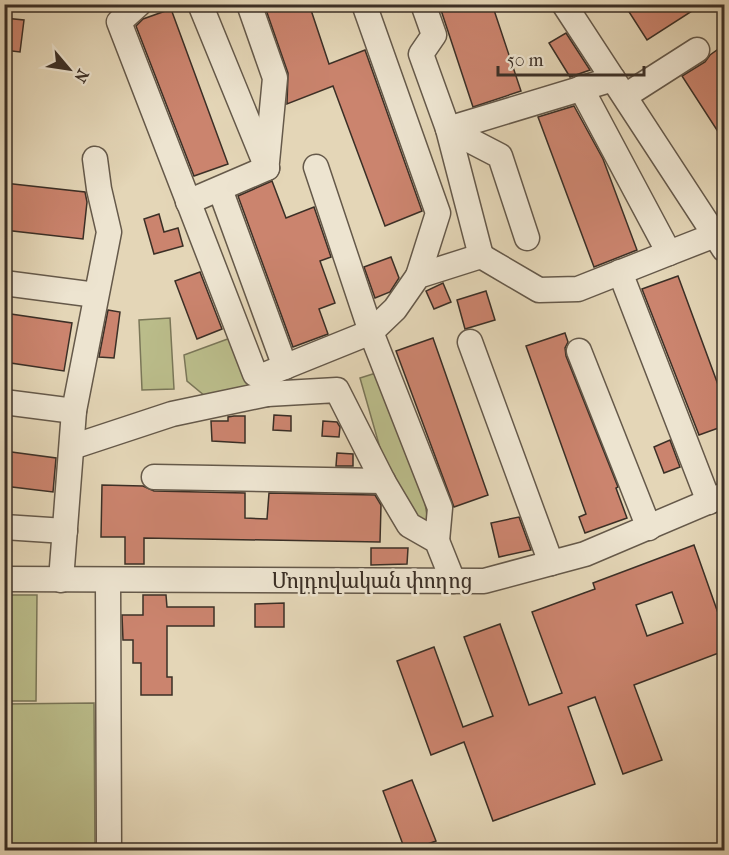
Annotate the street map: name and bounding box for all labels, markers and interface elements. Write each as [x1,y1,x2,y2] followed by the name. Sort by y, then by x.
[39,39,99,99] north arrow
[498,39,644,77] scale bar
[507,50,544,71] text: 50 m
[70,66,93,87] text: N
[272,569,472,594] street label: Մոլդովական փողոց

